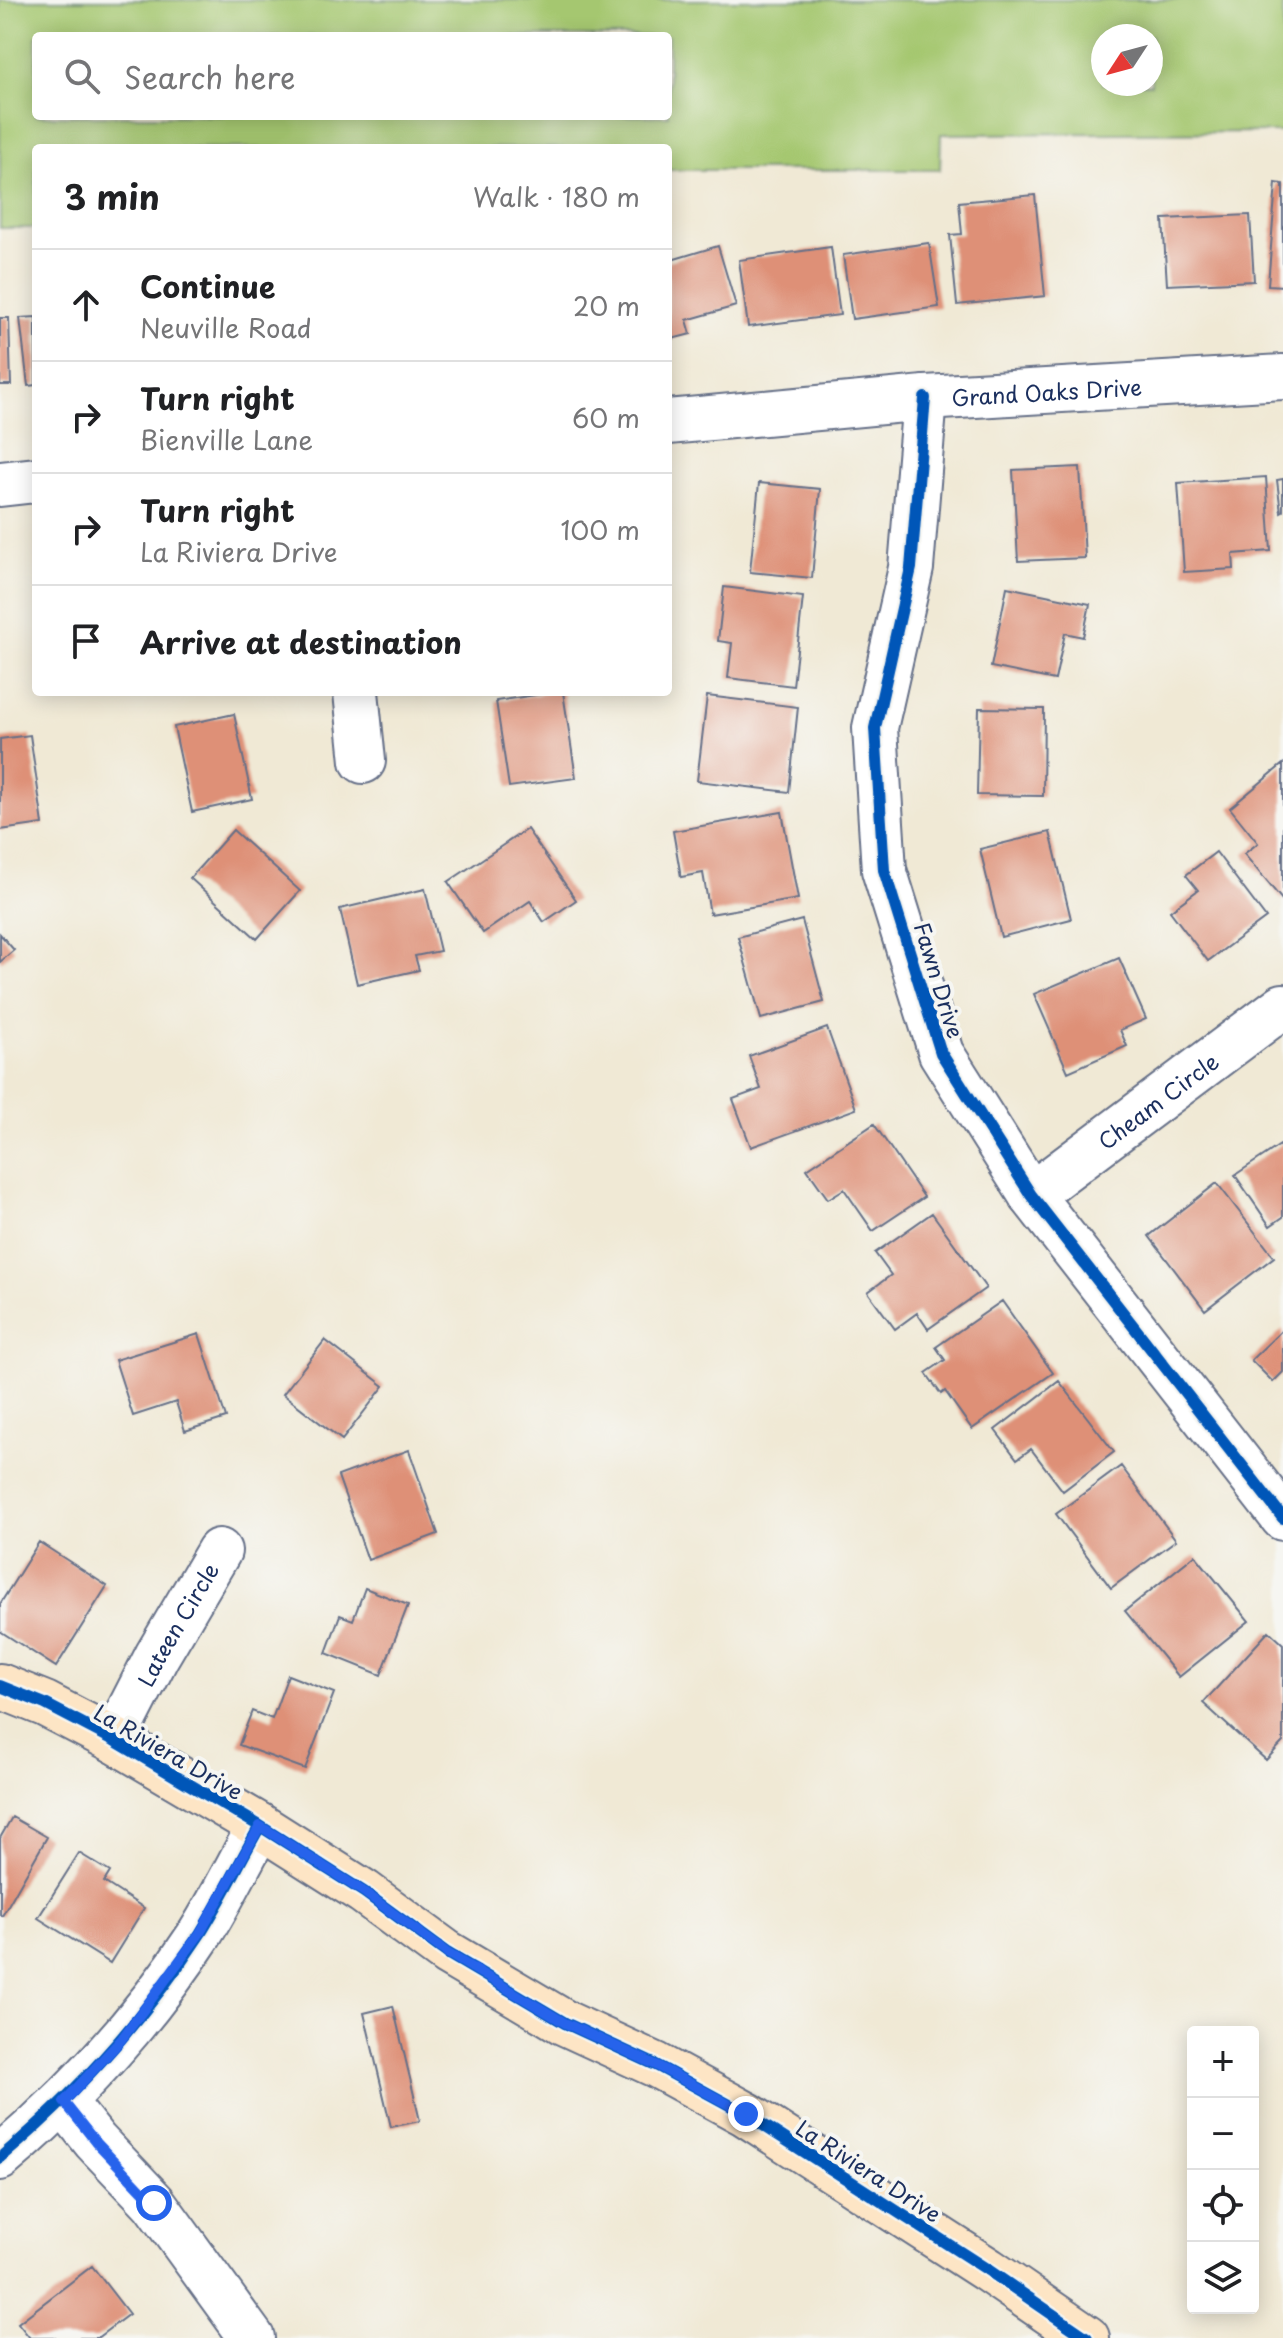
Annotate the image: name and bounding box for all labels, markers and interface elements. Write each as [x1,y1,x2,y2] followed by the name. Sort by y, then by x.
[1091,24,1163,96] north arrow
[32,32,672,120] search box
[60,54,104,98] icon: search
[124,54,296,99] text: Search here
[64,170,160,222] text: 3 min
[473,177,640,216] text: Walk · 180 m
[140,263,275,308] text: Continue
[64,283,108,327] icon: ahead
[573,286,640,325] text: 20 m
[140,308,312,347] text: Neuville Road
[950,369,1143,413] street label: Grand Oaks Drive
[140,375,295,420] text: Turn right
[64,395,108,439] icon: right
[572,398,640,437] text: 60 m
[140,420,313,459] text: Bienville Lane
[140,487,295,532] text: Turn right
[64,507,108,551] icon: right
[560,510,640,549] text: 100 m
[140,532,338,571] text: La Riviera Drive
[64,619,108,663] icon: arrive
[140,619,462,664] text: Arrive at destination
[907,918,973,1042] street label: Fawn Drive
[1090,1044,1225,1157] street label: Cheam Circle
[128,1555,226,1692] street label: Lateen Circle
[88,1695,250,1807] street label: La Riviera Drive
[1187,2026,1259,2314] map controls
[1187,2026,1259,2098] button: +
[728,2096,764,2132] route end
[1187,2098,1259,2170] button: −
[790,2111,948,2229] street label: La Riviera Drive
[1187,2170,1259,2242] button: locate
[136,2185,172,2221] route start
[1187,2242,1259,2314] button: layers

